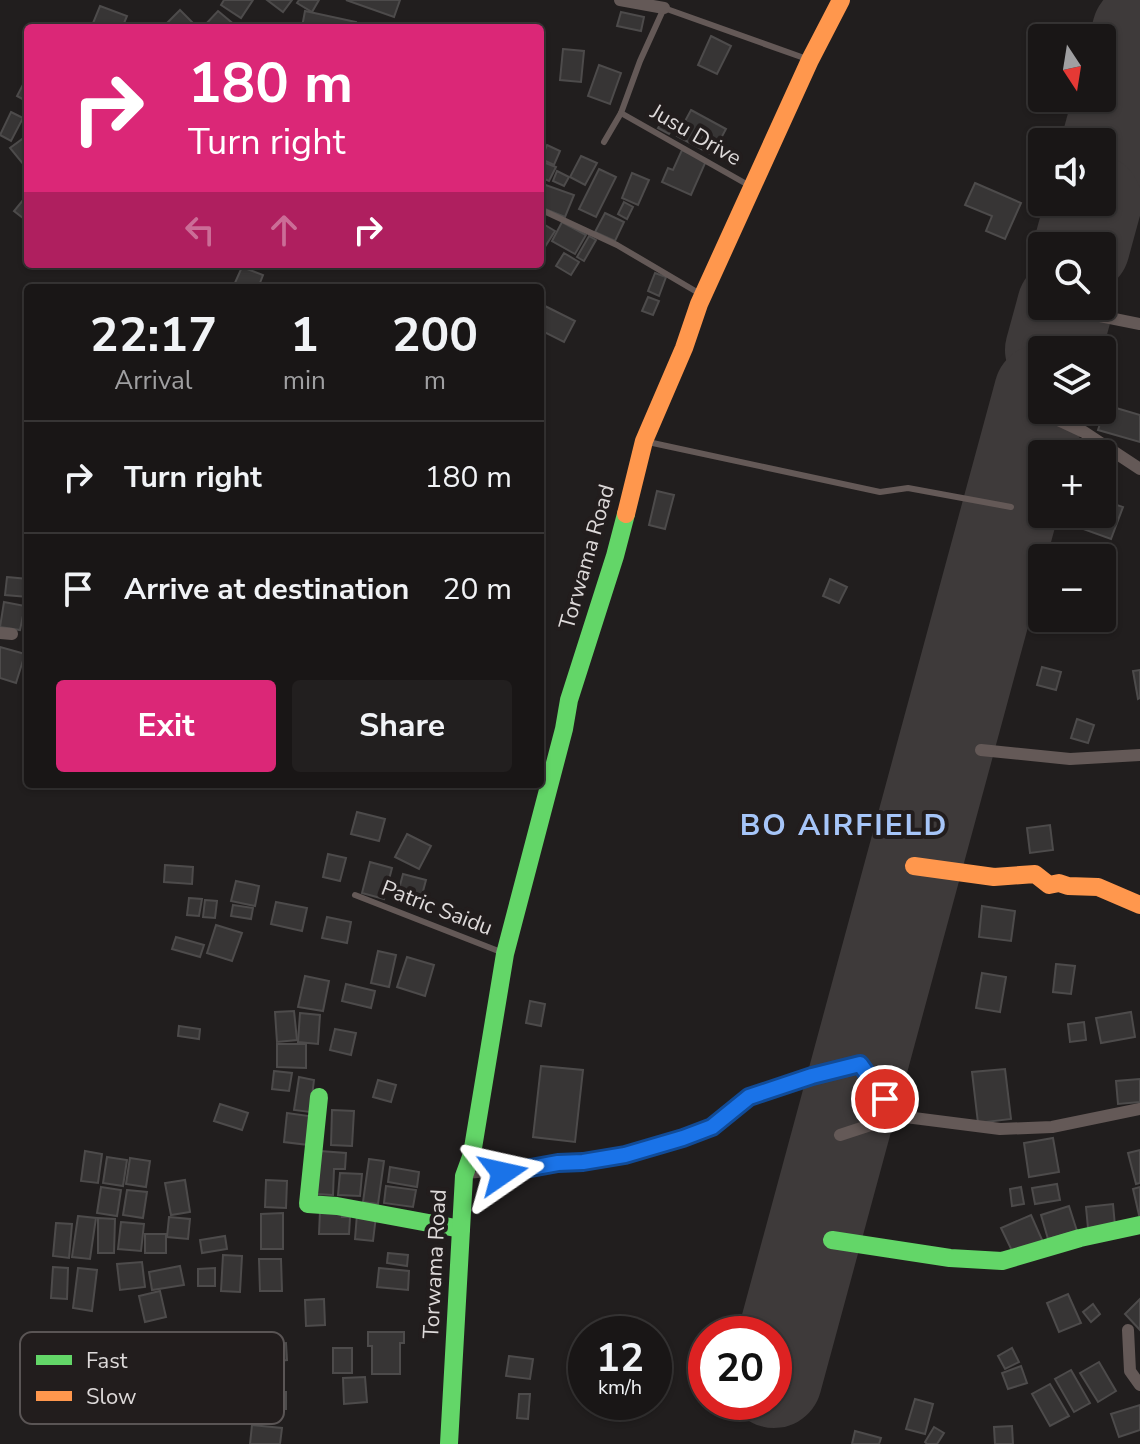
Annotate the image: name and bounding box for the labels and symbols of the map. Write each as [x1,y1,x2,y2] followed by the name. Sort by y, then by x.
[1028,24,1116,112] north arrow
[644,96,747,173] street label: Jusu Drive
[552,481,622,633] street label: Torwama Road
[740,805,948,846] district label: BO AIRFIELD
[377,873,497,943] street label: Patric Saidu
[851,1065,919,1133] pin
[461,1131,545,1215] position arrow
[416,1189,454,1339] street label: Torwama Road
[688,1316,792,1420] speed limit sign: 20
[20,1332,284,1424] legend
[86,1346,128,1376] text: Fast
[86,1382,137,1412] text: Slow

